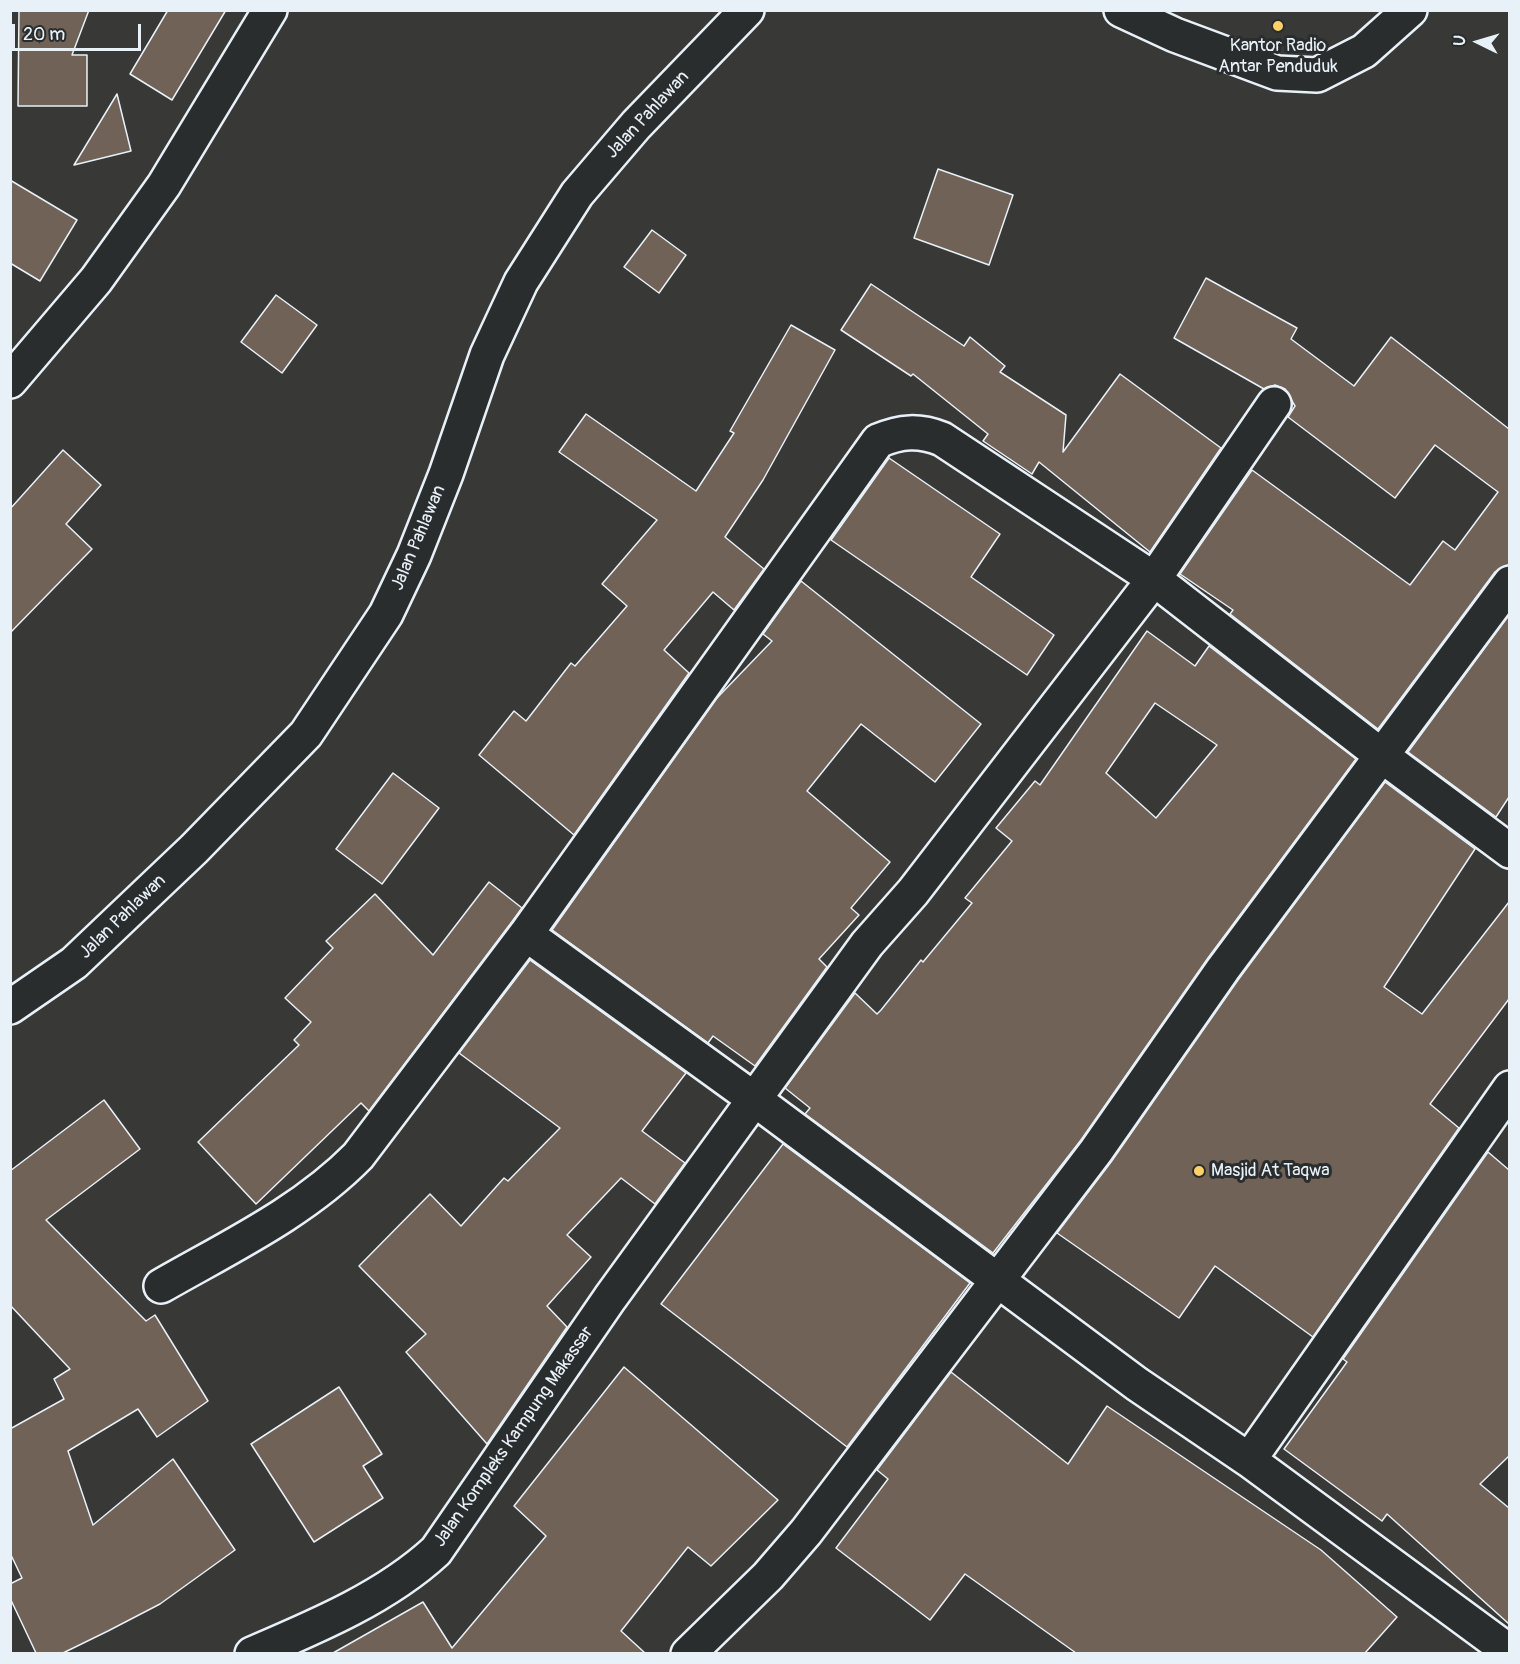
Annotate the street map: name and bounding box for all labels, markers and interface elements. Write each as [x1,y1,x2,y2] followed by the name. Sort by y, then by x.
[15,12,144,50] scale bar
[1448,12,1508,72] north arrow
[1271,19,1285,33] marker: Kantor Radio Antar Penduduk
[23,23,65,46] text: 20 m
[1450,34,1470,47] text: U
[1218,35,1338,78] place label: Kantor Radio Antar Penduduk
[602,67,694,163] street label: Jalan Pahlawan
[387,482,451,594] street label: Jalan Pahlawan
[75,870,171,964] street label: Jalan Pahlawan
[1211,1160,1330,1182] place label: Masjid At Taqwa
[1192,1164,1206,1178] marker: Masjid At Taqwa
[429,1323,599,1551] street label: Jalan Kompleks Kampung Makassar

